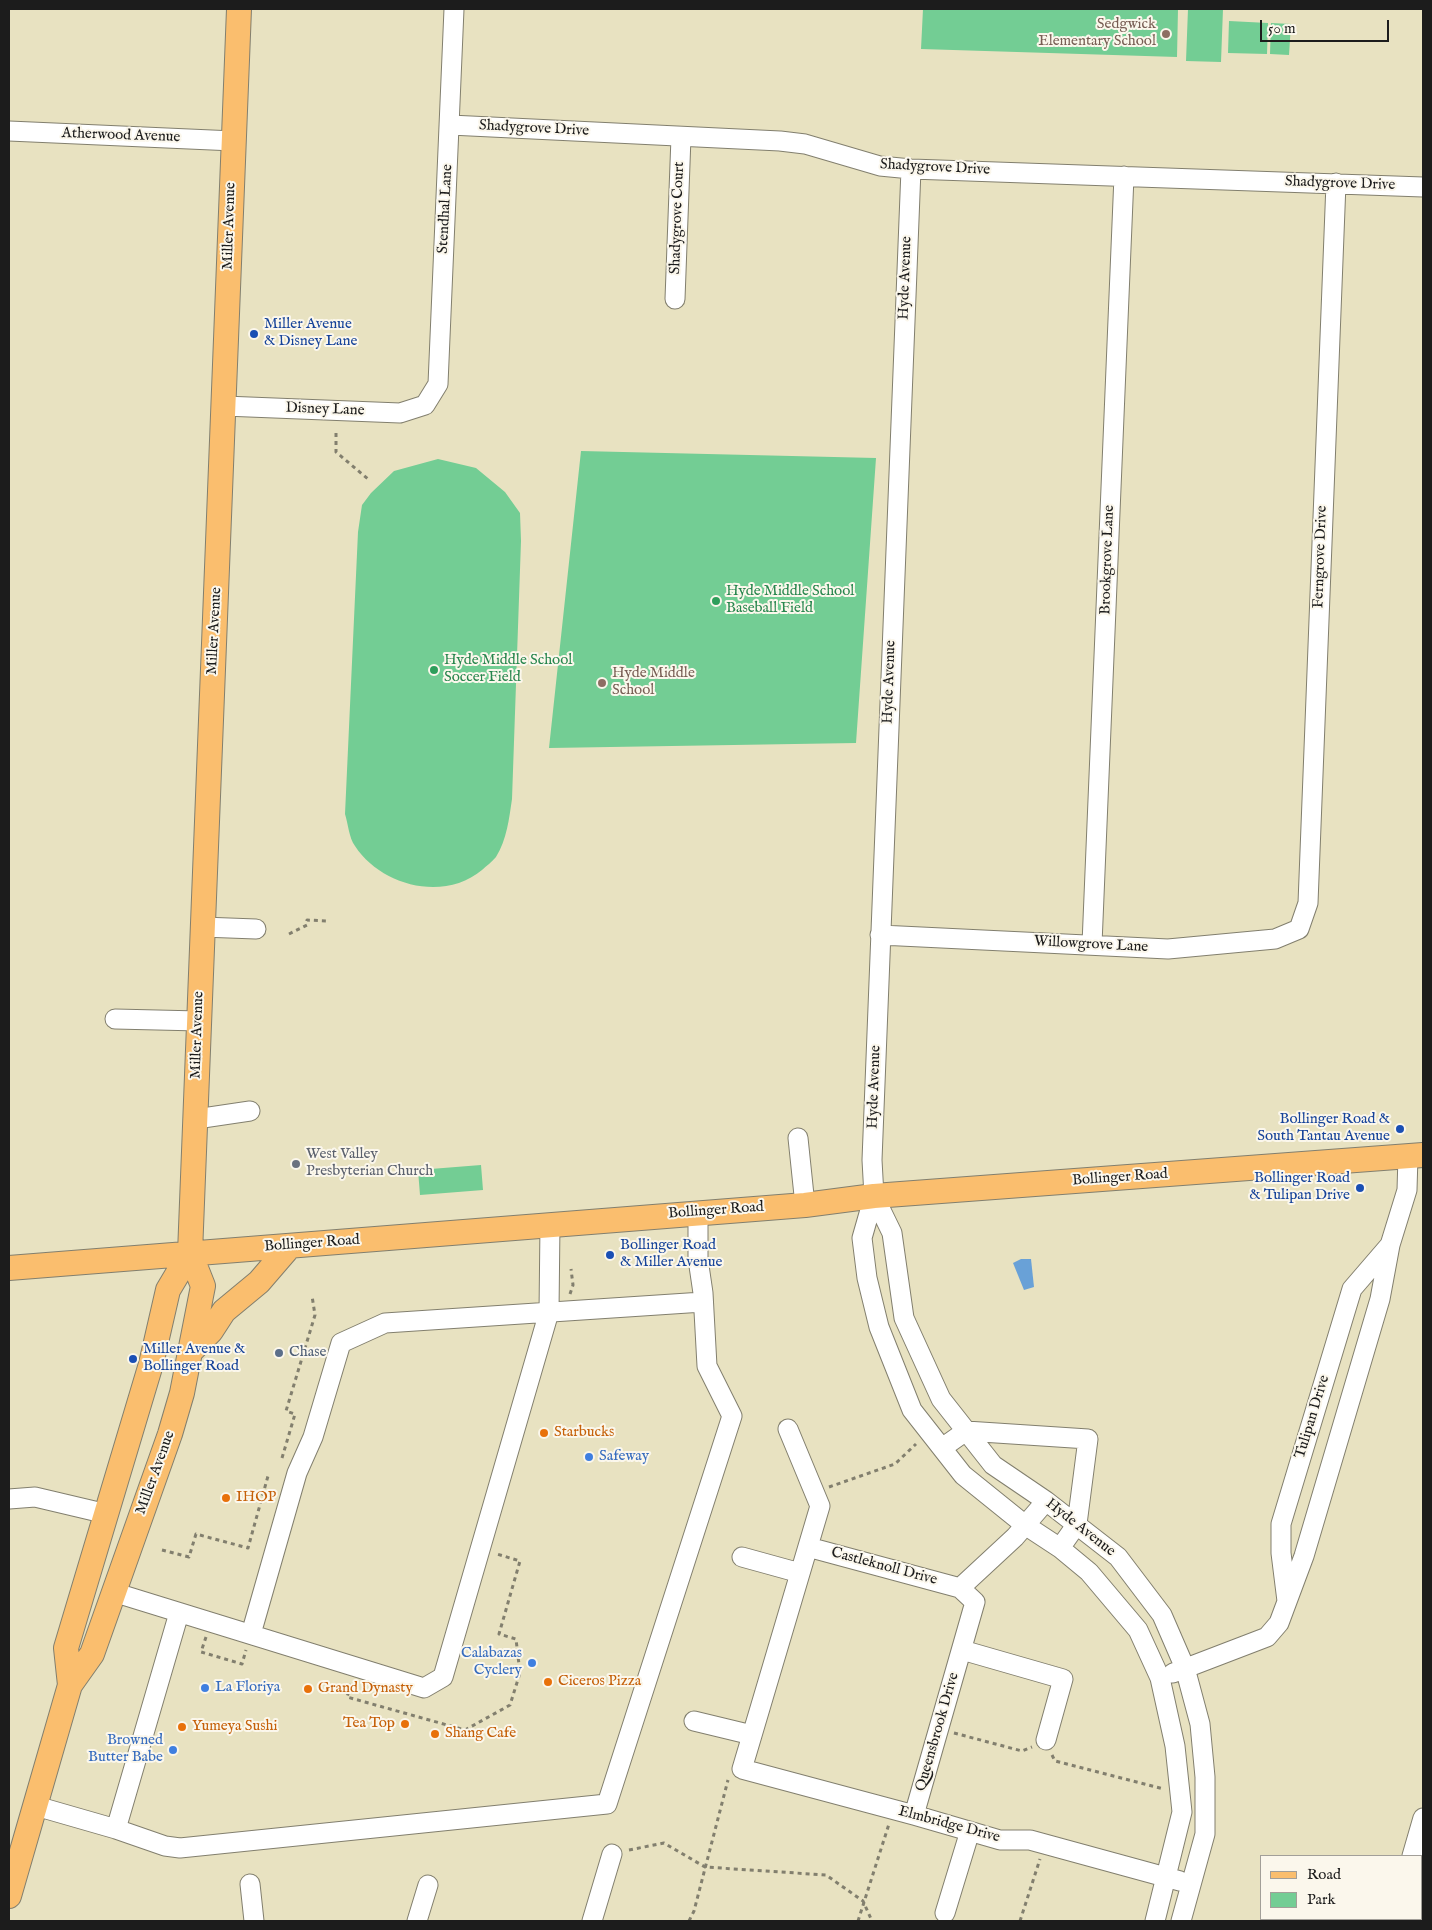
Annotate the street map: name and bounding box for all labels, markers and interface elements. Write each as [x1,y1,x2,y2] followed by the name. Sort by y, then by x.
[1262,10,1391,42] scale bar
[1038,16,1156,51] place label: Sedgwick Elementary School
[1268,19,1296,38] text: 50 m
[1160,28,1172,40] marker: Sedgwick Elementary School
[478,117,590,141] street label: Shadygrove Drive
[61,125,181,147] street label: Atherwood Avenue
[879,156,991,180] street label: Shadygrove Drive
[667,161,689,275] street label: Shadygrove Court
[435,164,457,254] street label: Stendhal Lane
[1285,173,1395,195] street label: Shadygrove Drive
[219,182,241,270] street label: Miller Avenue
[896,236,916,320] street label: Hyde Avenue
[264,316,357,351] place label: Miller Avenue & Disney Lane
[248,328,260,340] marker: Miller Avenue & Disney Lane
[285,400,365,420] street label: Disney Lane
[1097,505,1119,615] street label: Brookgrove Lane
[1310,505,1332,609] street label: Ferngrove Drive
[726,583,854,618] place label: Hyde Middle School Baseball Field
[204,587,226,675] street label: Miller Avenue
[710,595,722,607] marker: Hyde Middle School Baseball Field
[880,640,900,724] street label: Hyde Avenue
[444,652,572,687] place label: Hyde Middle School Soccer Field
[428,664,440,676] marker: Hyde Middle School Soccer Field
[612,665,695,700] place label: Hyde Middle School
[596,677,608,689] marker: Hyde Middle School
[1033,933,1149,957] street label: Willowgrove Lane
[187,991,209,1079] street label: Miller Avenue
[865,1045,885,1129] street label: Hyde Avenue
[1257,1111,1390,1146] place label: Bollinger Road & South Tantau Avenue
[1394,1123,1406,1135] marker: Bollinger Road & South Tantau Avenue
[306,1146,433,1181] place label: West Valley Presbyterian Church
[290,1158,302,1170] marker: West Valley Presbyterian Church
[1072,1166,1168,1190] street label: Bollinger Road
[1249,1170,1350,1205] place label: Bollinger Road & Tulipan Drive
[1354,1182,1366,1194] marker: Bollinger Road & Tulipan Drive
[668,1199,764,1223] street label: Bollinger Road
[264,1232,360,1256] street label: Bollinger Road
[620,1237,722,1272] place label: Bollinger Road & Miller Avenue
[604,1249,616,1261] marker: Bollinger Road & Miller Avenue
[143,1341,245,1376] place label: Miller Avenue & Bollinger Road
[289,1344,326,1362] place label: Chase
[273,1347,285,1359] marker: Chase
[127,1353,139,1365] marker: Miller Avenue & Bollinger Road
[1292,1373,1334,1461] street label: Tulipan Drive
[554,1424,614,1442] place label: Starbucks
[538,1427,550,1439] marker: Starbucks
[133,1429,179,1517] street label: Miller Avenue
[599,1448,649,1466] place label: Safeway
[583,1451,595,1463] marker: Safeway
[236,1489,276,1507] place label: IHOP
[220,1492,232,1504] marker: IHOP
[1042,1495,1118,1561] street label: Hyde Avenue
[829,1544,939,1590] street label: Castleknoll Drive
[461,1645,522,1680] place label: Calabazas Cyclery
[526,1657,538,1669] marker: Calabazas Cyclery
[912,1670,964,1794] street label: Queensbrook Drive
[558,1673,641,1691] place label: Ciceros Pizza
[542,1676,554,1688] marker: Ciceros Pizza
[215,1679,280,1697] place label: La Floriya
[318,1680,413,1698] place label: Grand Dynasty
[199,1682,211,1694] marker: La Floriya
[302,1683,314,1695] marker: Grand Dynasty
[343,1715,395,1733] place label: Tea Top
[192,1718,277,1736] place label: Yumeya Sushi
[399,1718,411,1730] marker: Tea Top
[176,1721,188,1733] marker: Yumeya Sushi
[445,1725,516,1743] place label: Shang Cafe
[429,1728,441,1740] marker: Shang Cafe
[88,1732,163,1767] place label: Browned Butter Babe
[167,1744,179,1756] marker: Browned Butter Babe
[896,1803,1002,1847] street label: Elmbridge Drive
[1260,1855,1422,1920] legend
[1307,1865,1341,1884] text: Road
[1307,1890,1336,1909] text: Park

